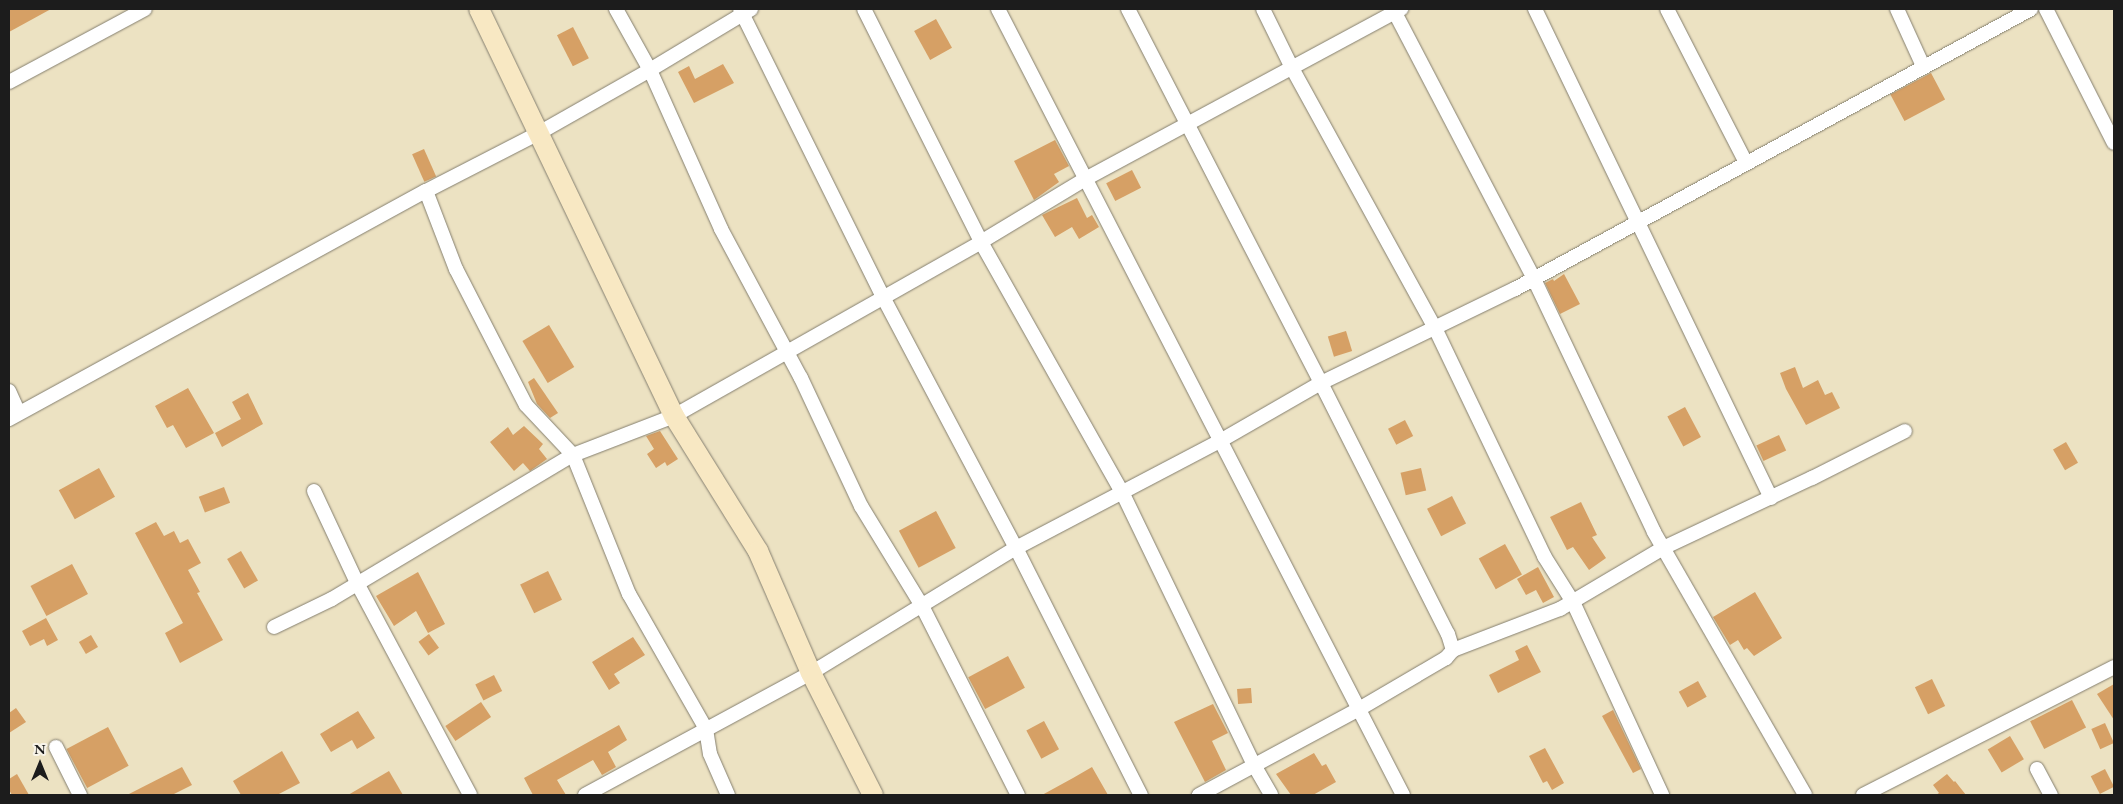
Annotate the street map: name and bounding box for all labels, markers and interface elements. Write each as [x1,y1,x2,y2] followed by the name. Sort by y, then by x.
[15,739,65,789] north arrow
[34,740,46,758] text: N

